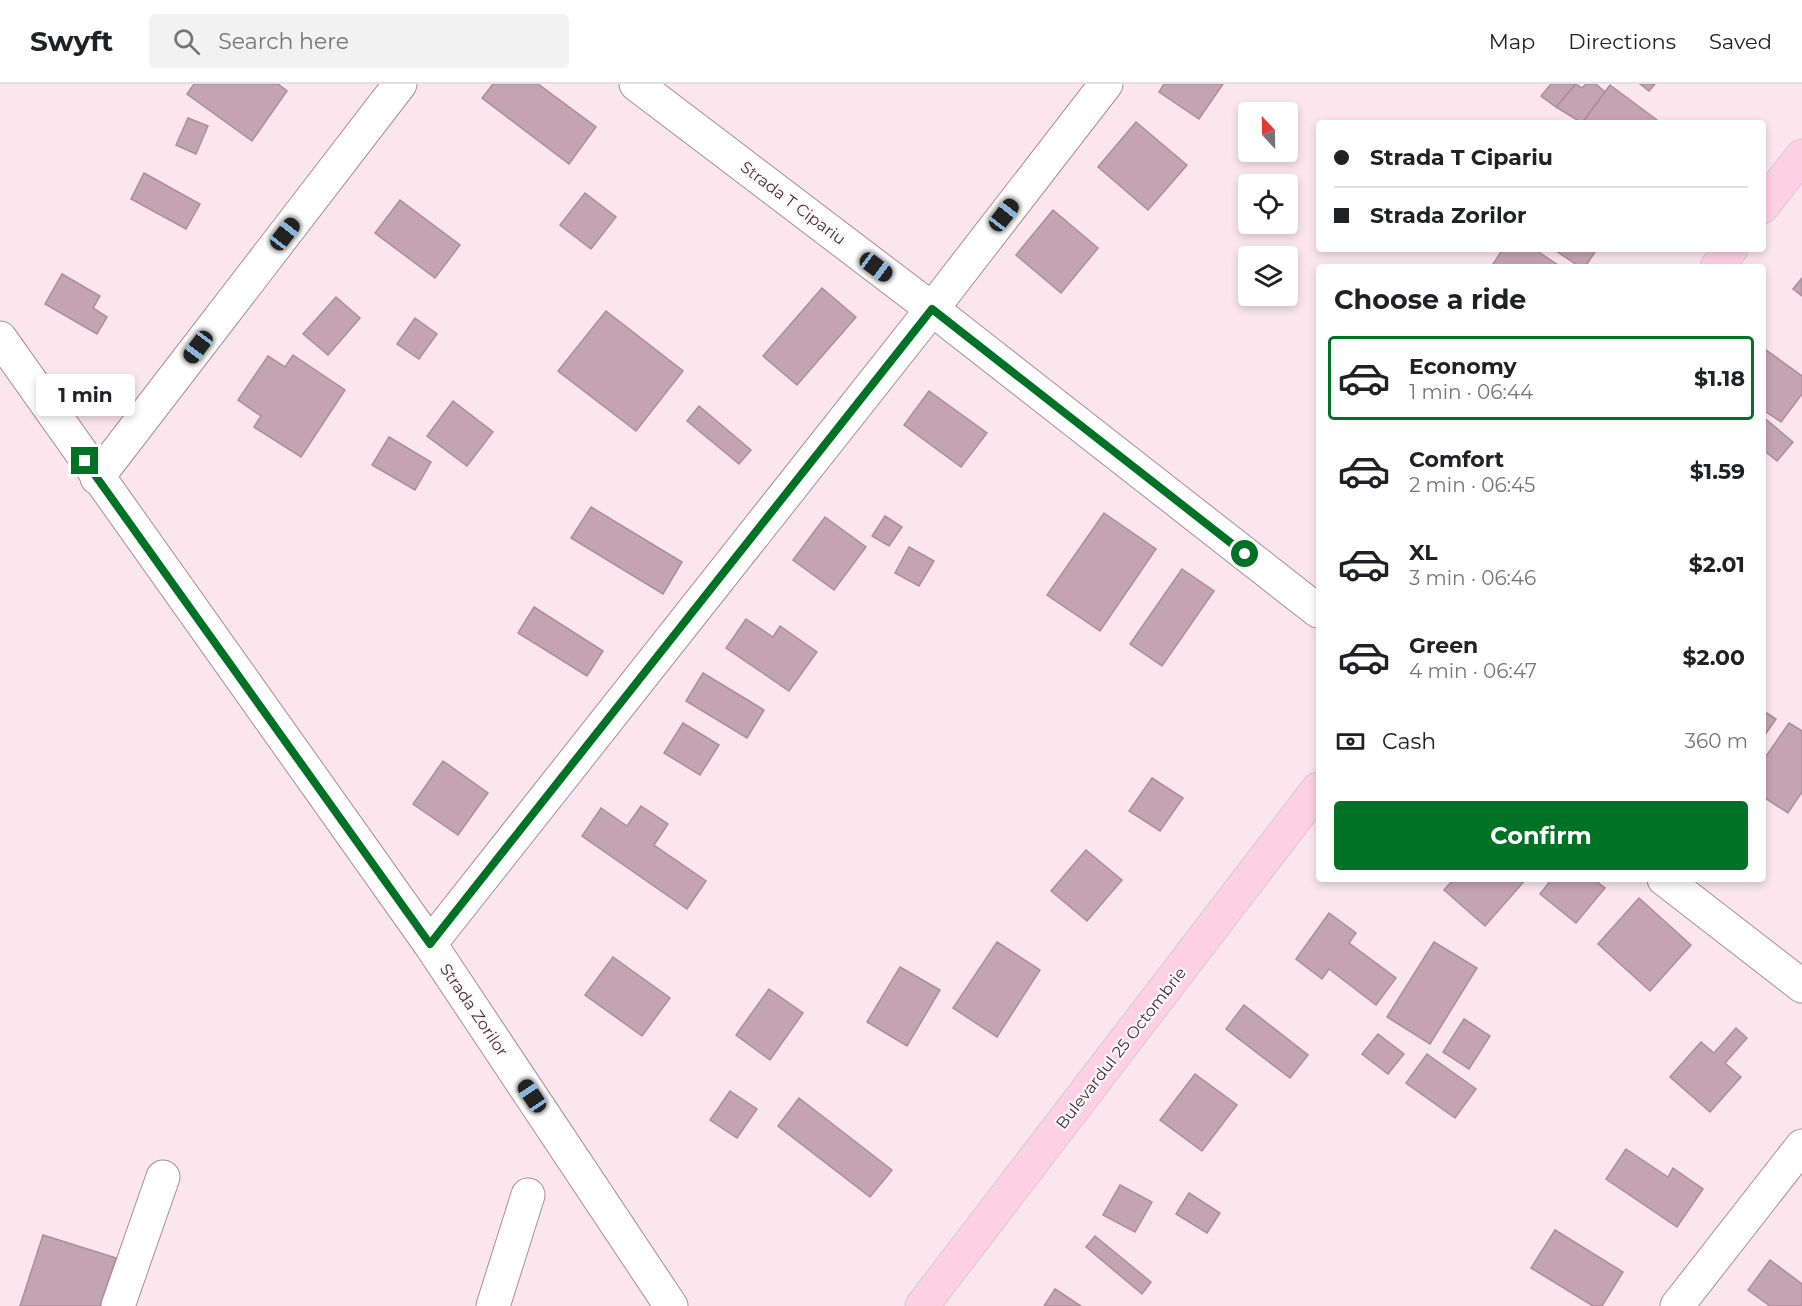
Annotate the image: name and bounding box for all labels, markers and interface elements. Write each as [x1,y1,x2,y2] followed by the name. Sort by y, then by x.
[149,14,569,68] search box
[30,24,113,58] text: Swyft
[170,25,203,58] icon: search
[218,28,349,55] text: Search here
[1489,29,1535,54] text: Map
[1568,29,1676,54] text: Directions
[1709,29,1772,54] text: Saved
[1238,102,1298,162] north arrow
[1238,102,1298,306] map controls
[1370,144,1553,171] text: Strada T Cipariu
[737,157,849,249] street label: Strada T Cipariu
[1238,174,1298,234] button: locate
[986,195,1022,235] car
[1370,202,1526,229] text: Strada Zorilor
[267,214,303,254] car
[1238,246,1298,306] button: layers
[856,249,896,285] car
[1334,283,1526,316] text: Choose a ride
[180,327,216,367] car
[1337,351,1391,405] icon: car
[1409,353,1517,380] text: Economy
[1694,365,1745,392] text: $1.18
[36,374,134,416] callout: 1 min
[1409,380,1533,404] text: 1 min · 06:44
[58,383,113,407] text: 1 min
[1337,444,1391,498] icon: car
[1409,446,1504,473] text: Comfort
[71,447,98,474] route end
[1690,458,1745,485] text: $1.59
[1409,473,1535,497] text: 2 min · 06:45
[1337,537,1391,591] icon: car
[1409,539,1438,566] text: XL
[1231,540,1258,567] route start
[1689,551,1745,578] text: $2.01
[1409,566,1536,590] text: 3 min · 06:46
[1337,630,1391,684] icon: car
[1409,632,1478,659] text: Green
[1682,644,1745,671] text: $2.00
[1409,659,1537,683] text: 4 min · 06:47
[1334,725,1367,758] icon: cash
[1382,728,1436,755] text: Cash
[1685,729,1748,753] text: 360 m
[1334,801,1748,870] button: Confirm
[436,960,512,1060] street label: Strada Zorilor
[1052,963,1190,1133] street label: Bulevardul 25 Octombrie
[514,1076,550,1116] car

